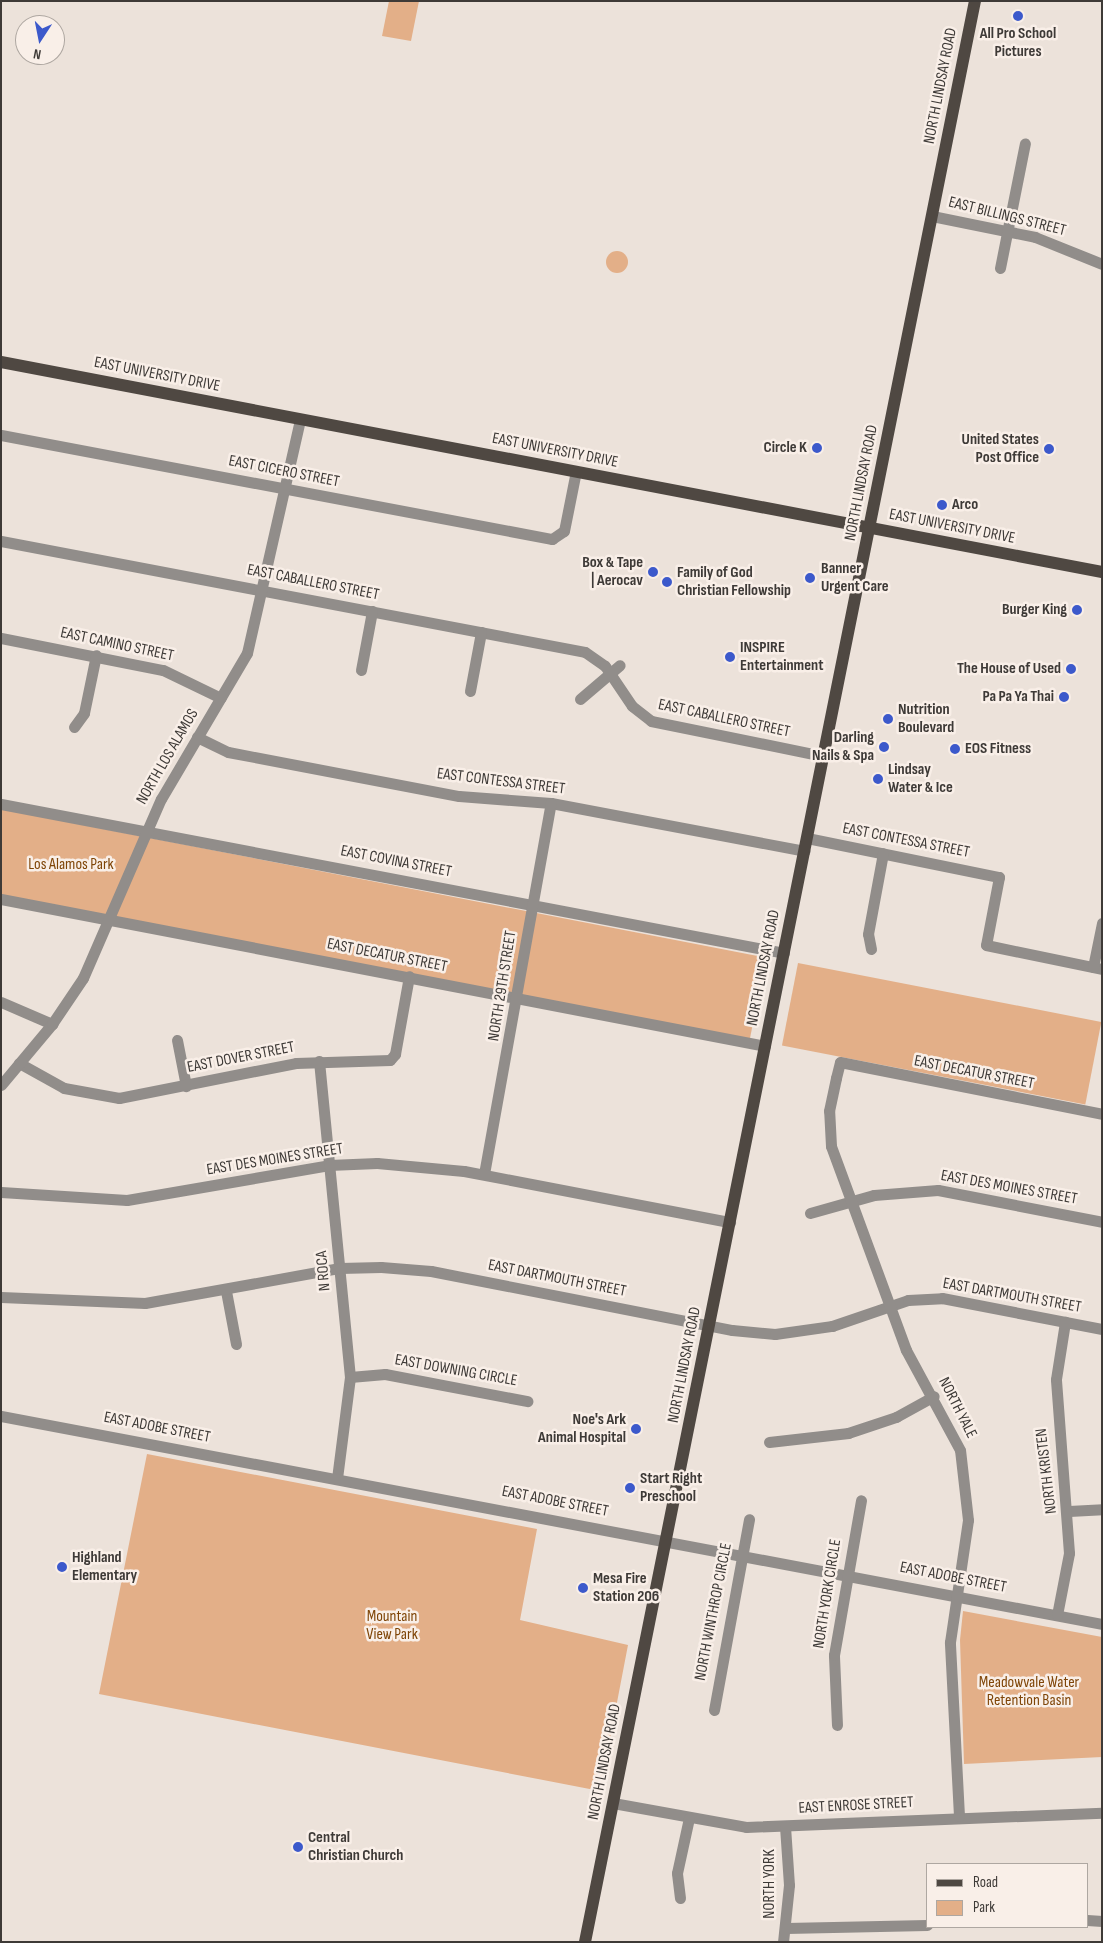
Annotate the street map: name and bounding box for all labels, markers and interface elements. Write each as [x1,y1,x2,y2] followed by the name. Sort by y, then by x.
[1012,10,1024,22] marker: All Pro School Pictures
[15,15,65,65] north arrow
[980,24,1056,62] place label: All Pro School Pictures
[920,27,962,145] street label: NORTH LINDSAY ROAD
[32,45,43,63] text: N
[946,193,1068,241] street label: EAST BILLINGS STREET
[93,353,221,397] street label: EAST UNIVERSITY DRIVE
[841,424,883,542] street label: NORTH LINDSAY ROAD
[491,429,619,473] street label: EAST UNIVERSITY DRIVE
[962,430,1039,468] place label: United States Post Office
[764,438,807,458] place label: Circle K
[811,442,823,454] marker: Circle K
[1043,443,1055,455] marker: United States Post Office
[227,452,341,492] street label: EAST CICERO STREET
[952,495,978,515] place label: Arco
[936,499,948,511] marker: Arco
[888,505,1016,549] street label: EAST UNIVERSITY DRIVE
[582,553,643,591] place label: Box & Tape | Aerocav
[821,559,889,597] place label: Banner Urgent Care
[245,561,381,605] street label: EAST CABALLERO STREET
[677,563,791,601] place label: Family of God Christian Fellowship
[647,566,659,578] marker: Box & Tape | Aerocav
[803,571,817,585] marker: Banner Urgent Care
[661,576,673,588] marker: Family of God Christian Fellowship
[1002,600,1067,620] place label: Burger King
[1071,604,1083,616] marker: Burger King
[59,624,175,666] street label: EAST CAMINO STREET
[740,638,823,676] place label: INSPIRE Entertainment
[724,651,736,663] marker: INSPIRE Entertainment
[957,659,1061,679] place label: The House of Used
[1065,663,1077,675] marker: The House of Used
[982,687,1054,707] place label: Pa Pa Ya Thai
[1058,691,1070,703] marker: Pa Pa Ya Thai
[656,696,792,742] street label: EAST CABALLERO STREET
[898,700,954,738] place label: Nutrition Boulevard
[133,706,203,808] street label: NORTH LOS ALAMOS
[882,713,894,725] marker: Nutrition Boulevard
[812,728,874,766] place label: Darling Nails & Spa
[965,739,1031,759] place label: EOS Fitness
[878,741,890,753] marker: Darling Nails & Spa
[949,743,961,755] marker: EOS Fitness
[888,760,953,798] place label: Lindsay Water & Ice
[436,765,566,799] street label: EAST CONTESSA STREET
[872,773,884,785] marker: Lindsay Water & Ice
[841,819,971,863] street label: EAST CONTESSA STREET
[339,842,453,882] street label: EAST COVINA STREET
[28,855,114,875] park label: Los Alamos Park
[743,909,785,1027] street label: NORTH LINDSAY ROAD
[485,929,521,1043] street label: NORTH 29TH STREET
[325,935,449,977] street label: EAST DECATUR STREET
[186,1038,296,1078] street label: EAST DOVER STREET
[912,1052,1036,1094] street label: EAST DECATUR STREET
[205,1140,345,1180] street label: EAST DES MOINES STREET
[939,1167,1079,1209] street label: EAST DES MOINES STREET
[313,1250,335,1292] street label: N ROCA
[486,1256,628,1302] street label: EAST DARTMOUTH STREET
[941,1274,1083,1318] street label: EAST DARTMOUTH STREET
[664,1306,706,1424] street label: NORTH LINDSAY ROAD
[393,1351,519,1391] street label: EAST DOWNING CIRCLE
[934,1374,980,1442] street label: NORTH YALE
[102,1408,212,1448] street label: EAST ADOBE STREET
[538,1410,626,1448] place label: Noe's Ark Animal Hospital
[630,1423,642,1435] marker: Noe's Ark Animal Hospital
[1032,1427,1062,1515] street label: NORTH KRISTEN
[640,1469,702,1507] place label: Start Right Preschool
[500,1482,610,1522] street label: EAST ADOBE STREET
[624,1482,636,1494] marker: Start Right Preschool
[810,1538,846,1650] street label: NORTH YORK CIRCLE
[691,1542,737,1682] street label: NORTH WINTHROP CIRCLE
[72,1548,137,1586] place label: Highland Elementary
[898,1558,1008,1598] street label: EAST ADOBE STREET
[56,1561,68,1573] marker: Highland Elementary
[593,1569,659,1607] place label: Mesa Fire Station 206
[577,1582,589,1594] marker: Mesa Fire Station 206
[366,1607,418,1645] park label: Mountain View Park
[979,1673,1079,1711] park label: Meadowvale Water Retention Basin
[584,1703,626,1821] street label: NORTH LINDSAY ROAD
[798,1793,914,1819] street label: EAST ENROSE STREET
[308,1828,403,1866] place label: Central Christian Church
[292,1841,304,1853] marker: Central Christian Church
[760,1849,780,1919] street label: NORTH YORK
[926,1863,1088,1928] legend
[973,1873,998,1892] text: Road
[973,1898,995,1917] text: Park

